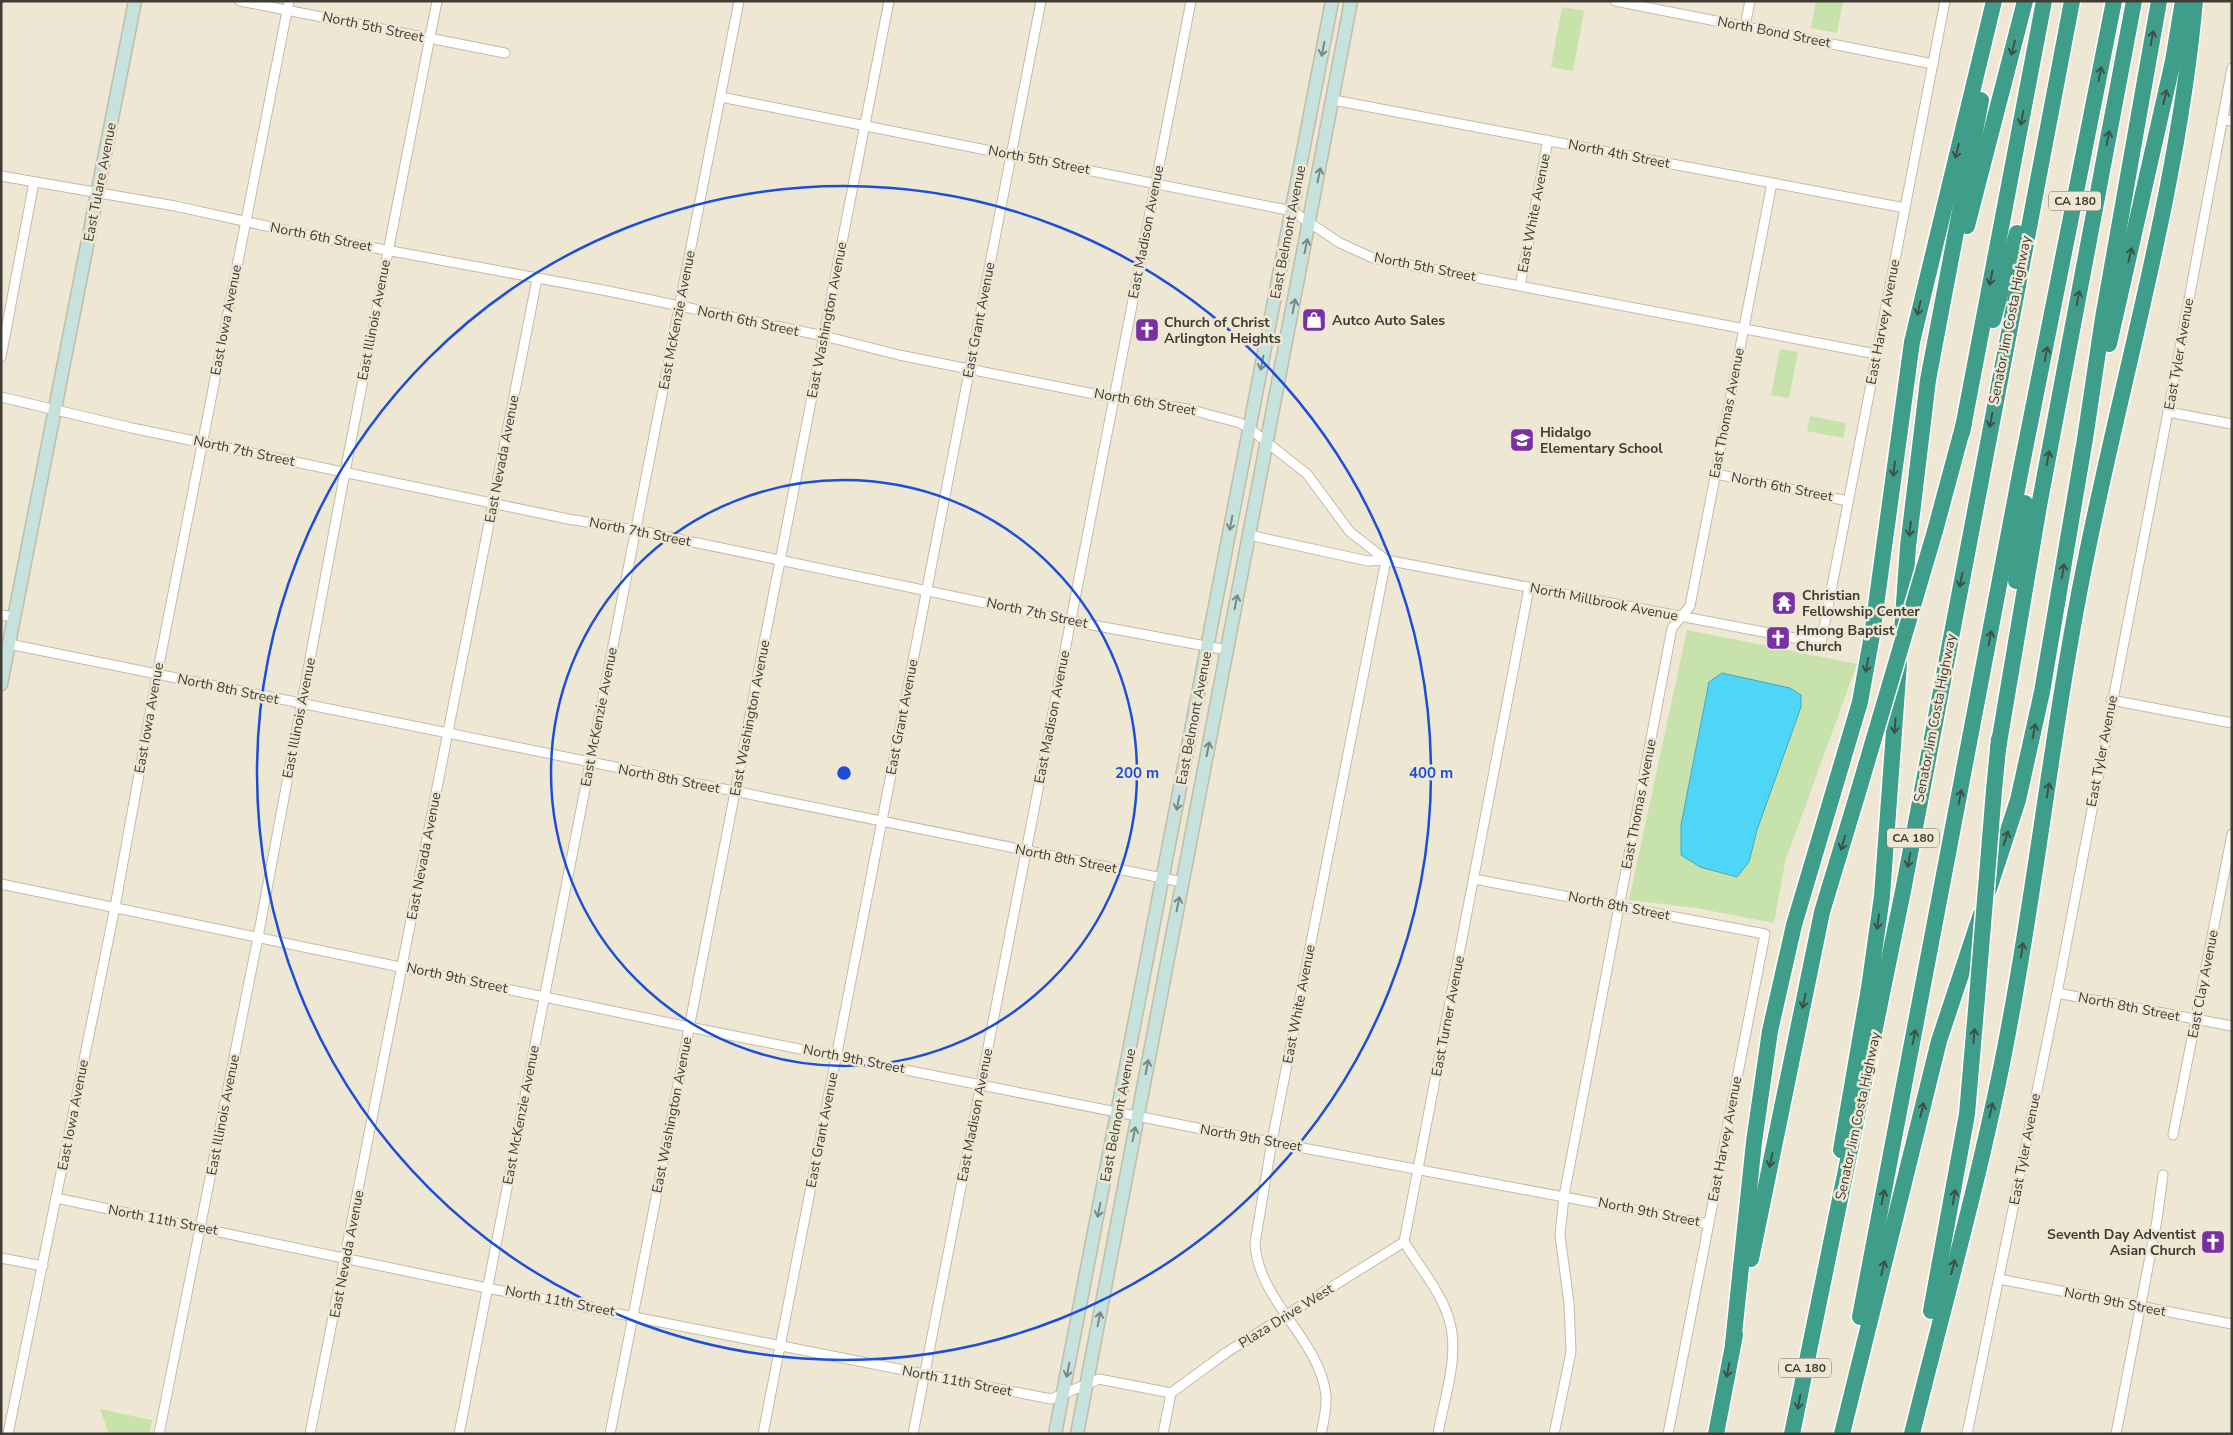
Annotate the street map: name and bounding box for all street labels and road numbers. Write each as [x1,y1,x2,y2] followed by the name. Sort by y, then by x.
[321,7,425,47] street label: North 5th Street
[1716,12,1832,52] street label: North Bond Street
[79,121,121,243] street label: East Tulare Avenue
[1567,135,1671,173] street label: North 4th Street
[987,141,1091,179] street label: North 5th Street
[1513,152,1555,274] street label: East White Avenue
[1124,164,1168,300] street label: East Madison Avenue
[1266,164,1310,300] street label: East Belmont Avenue
[2049,192,2101,210] road number: CA 180
[269,218,373,256] street label: North 6th Street
[1984,233,2036,406] street label: Senator Jim Costa Highway
[803,240,851,400] street label: East Washington Avenue
[1373,248,1477,286] street label: North 5th Street
[654,249,700,391] street label: East McKenzie Avenue
[353,258,395,382] street label: East Illinois Avenue
[1862,258,1904,386] street label: East Harvey Avenue
[958,261,1000,379] street label: East Grant Avenue
[206,263,246,377] street label: East Iowa Avenue
[2160,297,2198,411] street label: East Tyler Avenue
[696,301,800,341] street label: North 6th Street
[1705,346,1749,480] street label: East Thomas Avenue
[1093,384,1197,420] street label: North 6th Street
[480,394,524,524] street label: East Nevada Avenue
[192,431,296,471] street label: North 7th Street
[1730,468,1834,506] street label: North 6th Street
[588,513,692,551] street label: North 7th Street
[1528,578,1680,626] street label: North Millbrook Avenue
[985,593,1089,633] street label: North 7th Street
[1909,631,1961,804] street label: Senator Jim Costa Highway
[726,638,774,798] street label: East Washington Avenue
[576,646,622,788] street label: East McKenzie Avenue
[1030,649,1074,785] street label: East Madison Avenue
[1172,650,1216,786] street label: East Belmont Avenue
[278,656,320,780] street label: East Illinois Avenue
[881,658,923,776] street label: East Grant Avenue
[130,661,168,775] street label: East Iowa Avenue
[176,669,280,709] street label: North 8th Street
[2082,694,2122,808] street label: East Tyler Avenue
[1617,737,1661,871] street label: East Thomas Avenue
[617,760,721,798] street label: North 8th Street
[402,791,446,921] street label: East Nevada Avenue
[1887,828,1939,848] road number: CA 180
[1014,840,1118,878] street label: North 8th Street
[1567,887,1671,925] street label: North 8th Street
[2183,928,2223,1040] street label: East Clay Avenue
[1278,943,1320,1065] street label: East White Avenue
[1427,954,1469,1078] street label: East Turner Avenue
[405,958,509,998] street label: North 9th Street
[2077,988,2181,1026] street label: North 8th Street
[1831,1029,1885,1202] street label: Senator Jim Costa Highway
[648,1035,696,1195] street label: East Washington Avenue
[802,1040,906,1078] street label: North 9th Street
[498,1044,544,1186] street label: East McKenzie Avenue
[953,1047,997,1183] street label: East Madison Avenue
[1096,1047,1140,1183] street label: East Belmont Avenue
[202,1053,244,1177] street label: East Illinois Avenue
[53,1058,93,1172] street label: East Iowa Avenue
[801,1071,843,1189] street label: East Grant Avenue
[1704,1075,1746,1203] street label: East Harvey Avenue
[2005,1092,2045,1206] street label: East Tyler Avenue
[1199,1120,1303,1156] street label: North 9th Street
[325,1189,369,1319] street label: East Nevada Avenue
[1597,1193,1701,1231] street label: North 9th Street
[106,1200,220,1240] street label: North 11th Street
[1235,1279,1337,1353] street label: Plaza Drive West
[503,1281,617,1321] street label: North 11th Street
[2063,1283,2167,1321] street label: North 9th Street
[1779,1359,1831,1378] road number: CA 180
[900,1361,1014,1401] street label: North 11th Street

